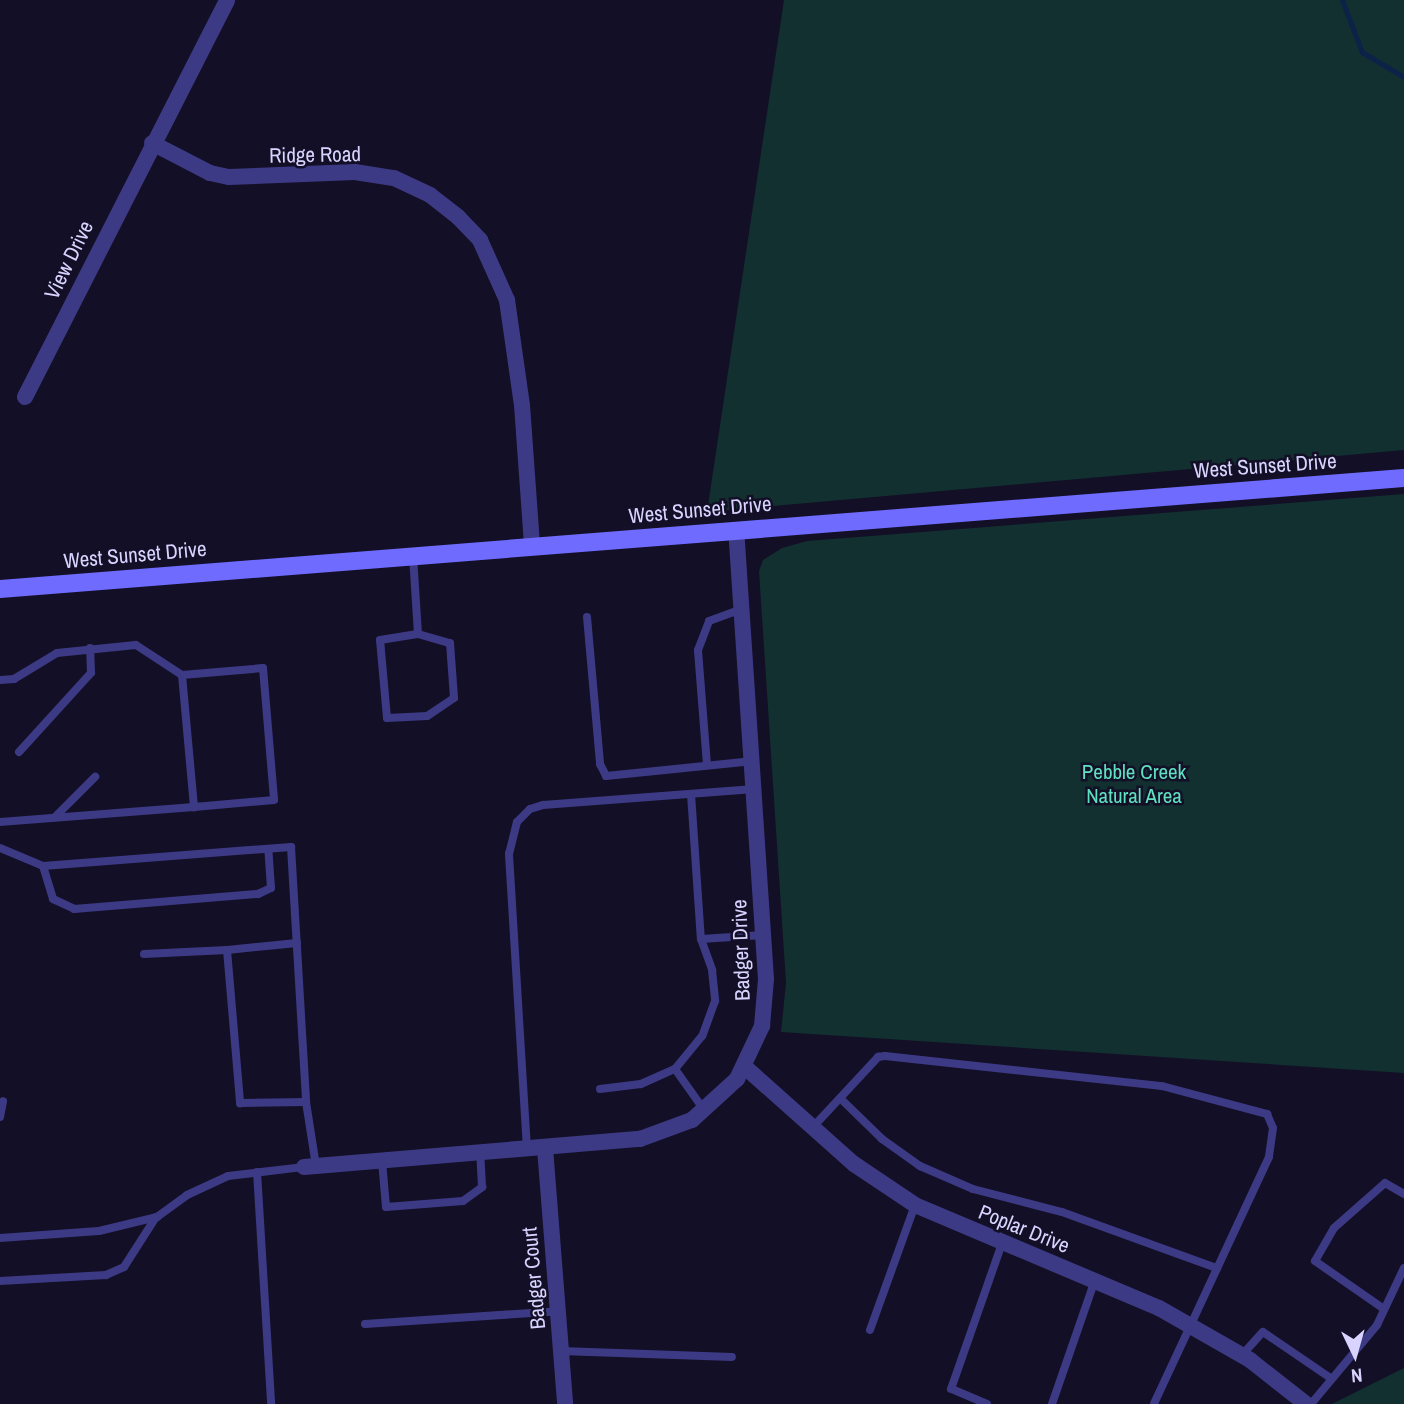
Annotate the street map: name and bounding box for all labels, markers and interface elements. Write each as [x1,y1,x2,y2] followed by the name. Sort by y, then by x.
[269,142,361,168] street label: Ridge Road
[39,217,99,303] street label: View Drive
[1193,448,1337,484] street label: West Sunset Drive
[628,491,772,529] street label: West Sunset Drive
[63,536,207,574] street label: West Sunset Drive
[1082,759,1186,809] park label: Pebble Creek Natural Area
[727,899,755,1001] street label: Badger Drive
[975,1199,1073,1259] street label: Poplar Drive
[517,1226,551,1330] street label: Badger Court
[1320,1320,1390,1390] north arrow
[1350,1362,1364,1389] text: N

